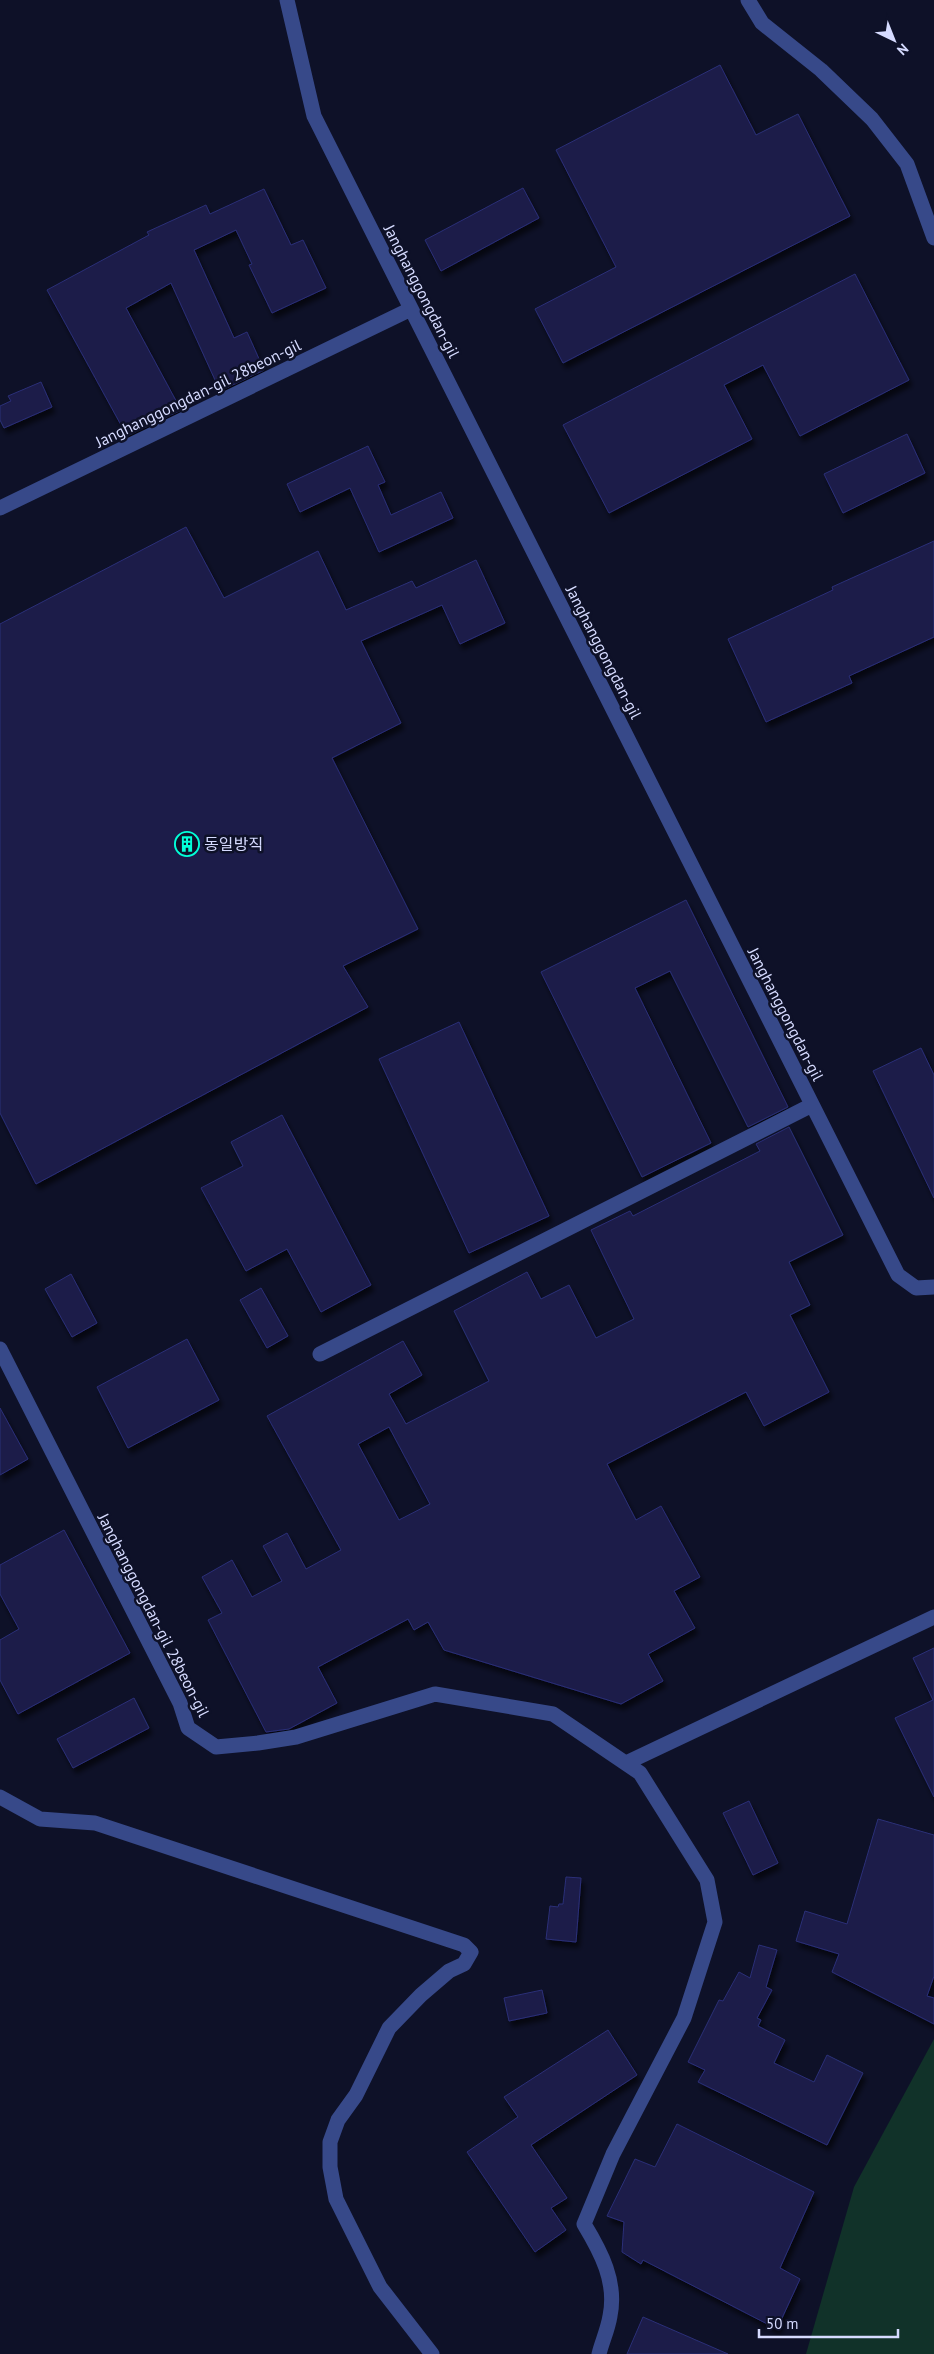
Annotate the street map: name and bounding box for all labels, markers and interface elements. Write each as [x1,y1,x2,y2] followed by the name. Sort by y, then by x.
[869,15,919,65] north arrow
[893,40,912,59] text: N
[379,220,464,361] street label: Janghanggongdan-gil
[91,334,304,452] street label: Janghanggongdan-gil 28beon-gil
[561,581,646,722] street label: Janghanggongdan-gil
[174,831,200,857] building icon: 동일방직
[204,834,263,854] place label: 동일방직
[743,943,828,1084] street label: Janghanggongdan-gil
[93,1509,214,1721] street label: Janghanggongdan-gil 28beon-gil
[759,2306,898,2338] scale bar
[766,2314,799,2333] text: 50 m

